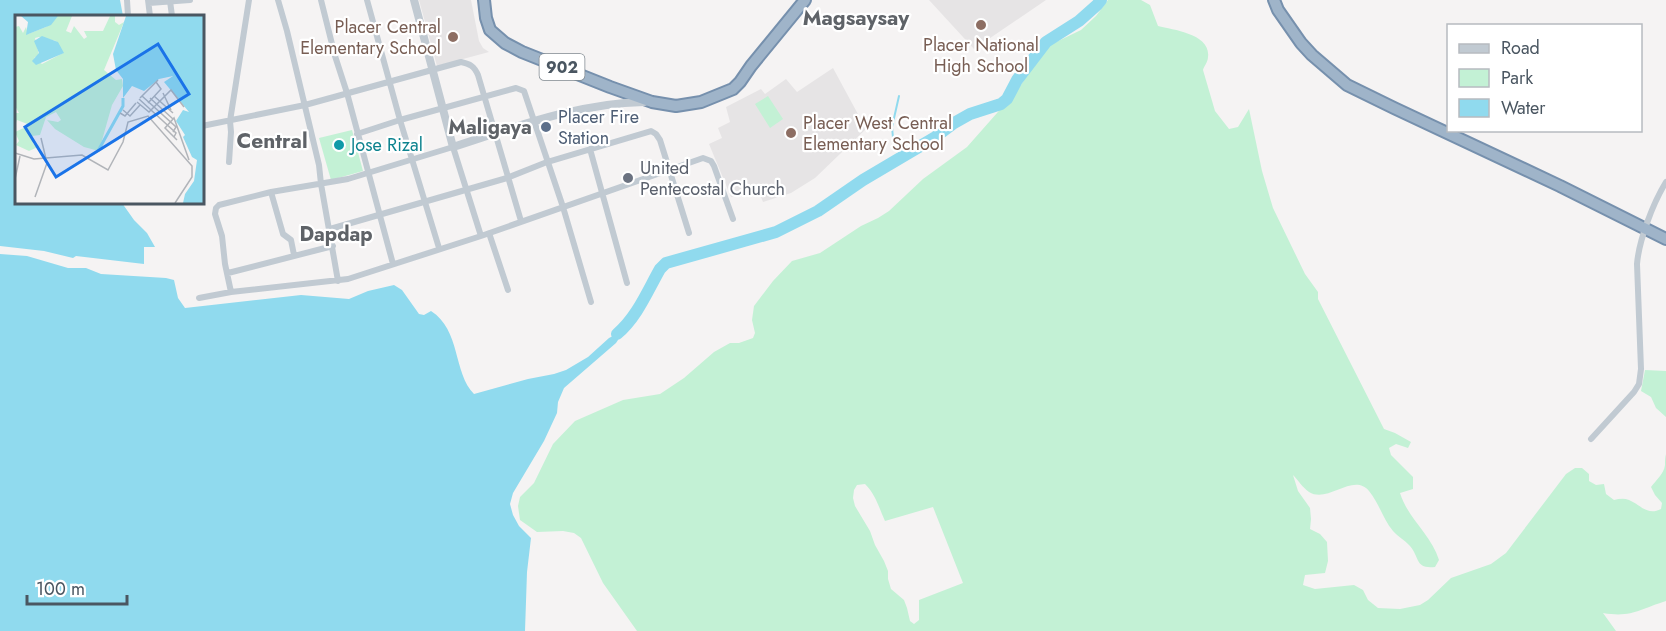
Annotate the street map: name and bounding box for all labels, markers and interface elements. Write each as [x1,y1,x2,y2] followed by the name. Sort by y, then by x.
[803,3,910,33] district label: Magsaysay
[300,14,441,61] place label: Placer Central Elementary School
[15,15,204,204] inset map
[974,18,988,32] marker: Placer National High School
[1447,24,1642,132] legend
[446,30,460,44] marker: Placer Central Elementary School
[923,32,1039,79] place label: Placer National High School
[1501,35,1540,61] text: Road
[540,54,584,80] road number: 902
[1501,65,1533,91] text: Park
[1501,95,1546,121] text: Water
[558,104,639,151] place label: Placer Fire Station
[803,110,952,157] place label: Placer West Central Elementary School
[448,113,532,142] district label: Maligaya
[539,120,553,134] marker: Placer Fire Station
[236,126,308,156] district label: Central
[784,126,798,140] marker: Placer West Central Elementary School
[349,132,423,158] place label: Jose Rizal
[332,138,346,152] marker: Jose Rizal
[640,155,785,202] place label: United Pentecostal Church
[621,171,635,185] marker: United Pentecostal Church
[299,220,373,249] district label: Dapdap
[27,568,128,606] scale bar
[36,576,85,602] text: 100 m

